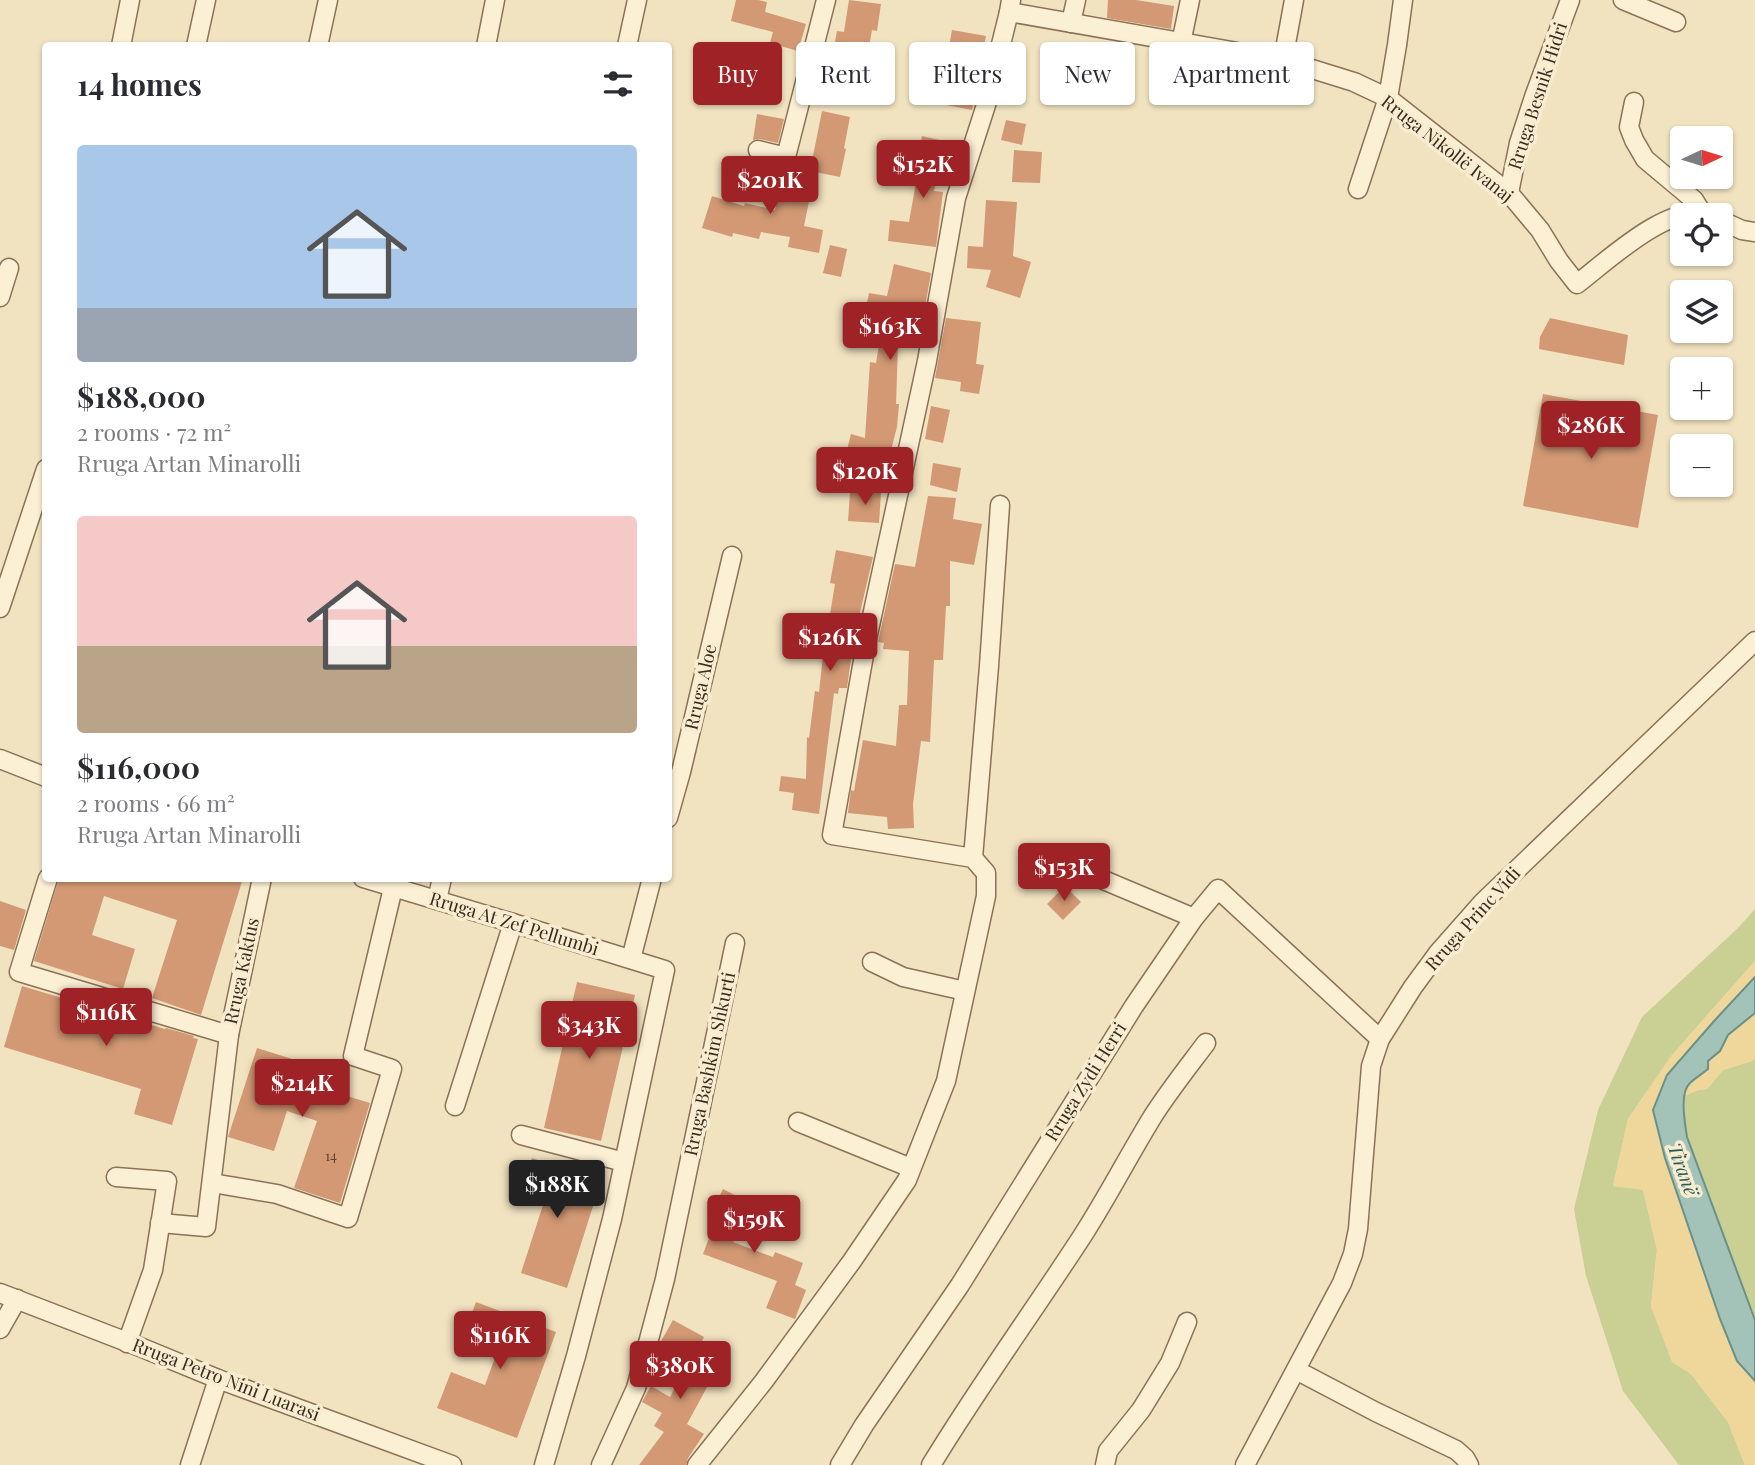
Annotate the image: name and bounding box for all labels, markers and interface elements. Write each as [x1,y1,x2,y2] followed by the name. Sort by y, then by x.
[1502,19,1572,173] street label: Rruga Besnik Hidri
[693,42,782,105] chip: Buy
[796,42,895,105] chip: Rent
[909,42,1026,105] chip: Filters
[1040,42,1135,105] chip: New
[1149,42,1314,105] chip: Apartment
[77,64,202,104] text: 14 homes
[599,65,637,103] icon: filters
[1377,89,1519,207] street label: Rruga Nikollë Ivanaj
[1670,126,1732,189] north arrow
[1670,126,1733,497] map controls
[874,140,972,200] pin: $152K
[893,147,953,178] text: $152K
[721,156,819,216] pin: $201K
[737,163,803,194] text: $201K
[294,191,420,317] icon: home
[1670,203,1733,266] button: locate
[1670,280,1733,343] button: layers
[841,302,939,362] pin: $163K
[859,309,921,340] text: $163K
[1670,357,1733,420] button: +
[77,376,206,416] text: $188,000
[1542,402,1640,461] pin: $286K
[1557,408,1625,439] text: $286K
[77,416,231,447] text: 2 rooms · 72 m²
[1670,434,1733,497] button: −
[77,447,301,478] text: Rruga Artan Minarolli
[816,448,914,507] pin: $120K
[832,454,898,485] text: $120K
[294,562,420,688] icon: home
[781,614,879,673] pin: $126K
[798,620,862,651] text: $126K
[679,642,722,732] street label: Rruga Aloe
[77,747,200,787] text: $116,000
[77,787,235,818] text: 2 rooms · 66 m²
[77,818,301,849] text: Rruga Artan Minarolli
[1015,844,1113,903] pin: $153K
[1034,850,1094,881] text: $153K
[1419,861,1525,975] street label: Rruga Princ Vidi
[427,886,602,960] street label: Rruga At Zef Pellumbi
[218,915,264,1026] street label: Rruga Kaktus
[678,970,740,1158] street label: Rruga Bashkim Shkurti
[57,988,155,1048] pin: $116K
[76,995,136,1026] text: $116K
[540,1002,638,1061] pin: $343K
[557,1008,621,1039] text: $343K
[1039,1017,1131,1145] street label: Rruga Zydi Herri
[253,1060,351,1119] pin: $214K
[271,1066,333,1097] text: $214K
[1662,1139,1706,1200] water label: Tiranë
[325,1146,337,1165] house number: 14
[508,1160,606,1220] pin: $188K
[525,1167,589,1198] text: $188K
[705,1196,803,1255] pin: $159K
[723,1202,785,1233] text: $159K
[451,1312,549,1371] pin: $116K
[470,1318,530,1349] text: $116K
[129,1332,324,1426] street label: Rruga Petro Nini Luarasi
[631,1342,729,1401] pin: $380K
[646,1348,714,1379] text: $380K

